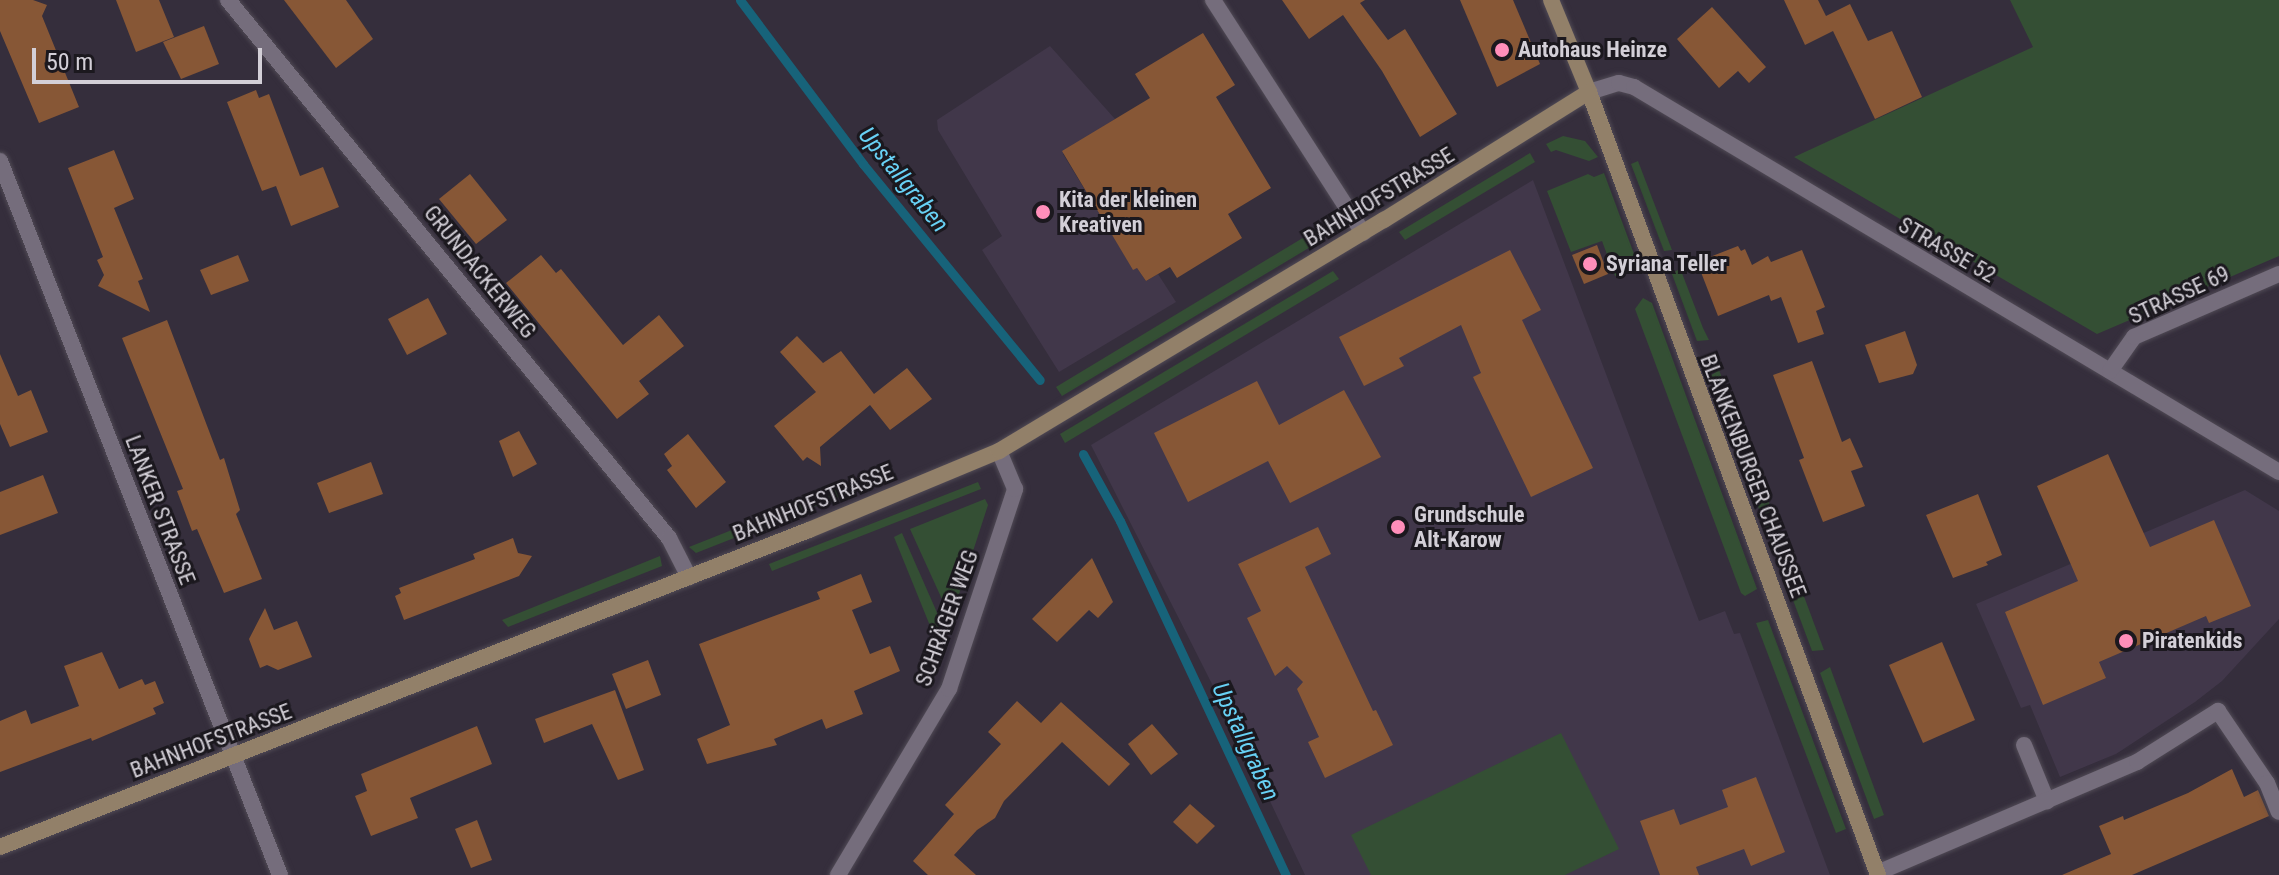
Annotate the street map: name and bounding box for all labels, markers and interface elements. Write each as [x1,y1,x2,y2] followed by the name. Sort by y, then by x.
[36,32,266,82] scale bar
[1518,37,1667,63] place label: Autohaus Heinze
[1493,41,1511,59] marker: Autohaus Heinze
[46,48,93,76] text: 50 m
[852,122,954,238] water label: Upstallgraben
[1299,142,1459,252] street label: BAHNHOFSTRASSE
[1059,186,1197,238] place label: Kita der kleinen Kreativen
[418,200,542,344] street label: GRUNDACKERWEG
[1034,203,1052,221] marker: Kita der kleinen Kreativen
[1894,212,2000,288] street label: STRASSE 52
[1606,251,1728,277] place label: Syriana Teller
[1581,255,1599,273] marker: Syriana Teller
[2125,260,2233,330] street label: STRASSE 69
[1694,351,1812,601] street label: BLANKENBURGER CHAUSSEE
[119,432,201,588] street label: LANKER STRASSE
[729,459,897,547] street label: BAHNHOFSTRASSE
[1414,501,1525,552] place label: Grundschule Alt-Karow
[1389,518,1407,536] marker: Grundschule Alt-Karow
[910,546,984,690] street label: SCHRÄGER WEG
[2142,628,2242,654] place label: Piratenkids
[2117,632,2135,650] marker: Piratenkids
[1205,678,1285,806] water label: Upstallgraben
[127,698,295,784] street label: BAHNHOFSTRASSE

